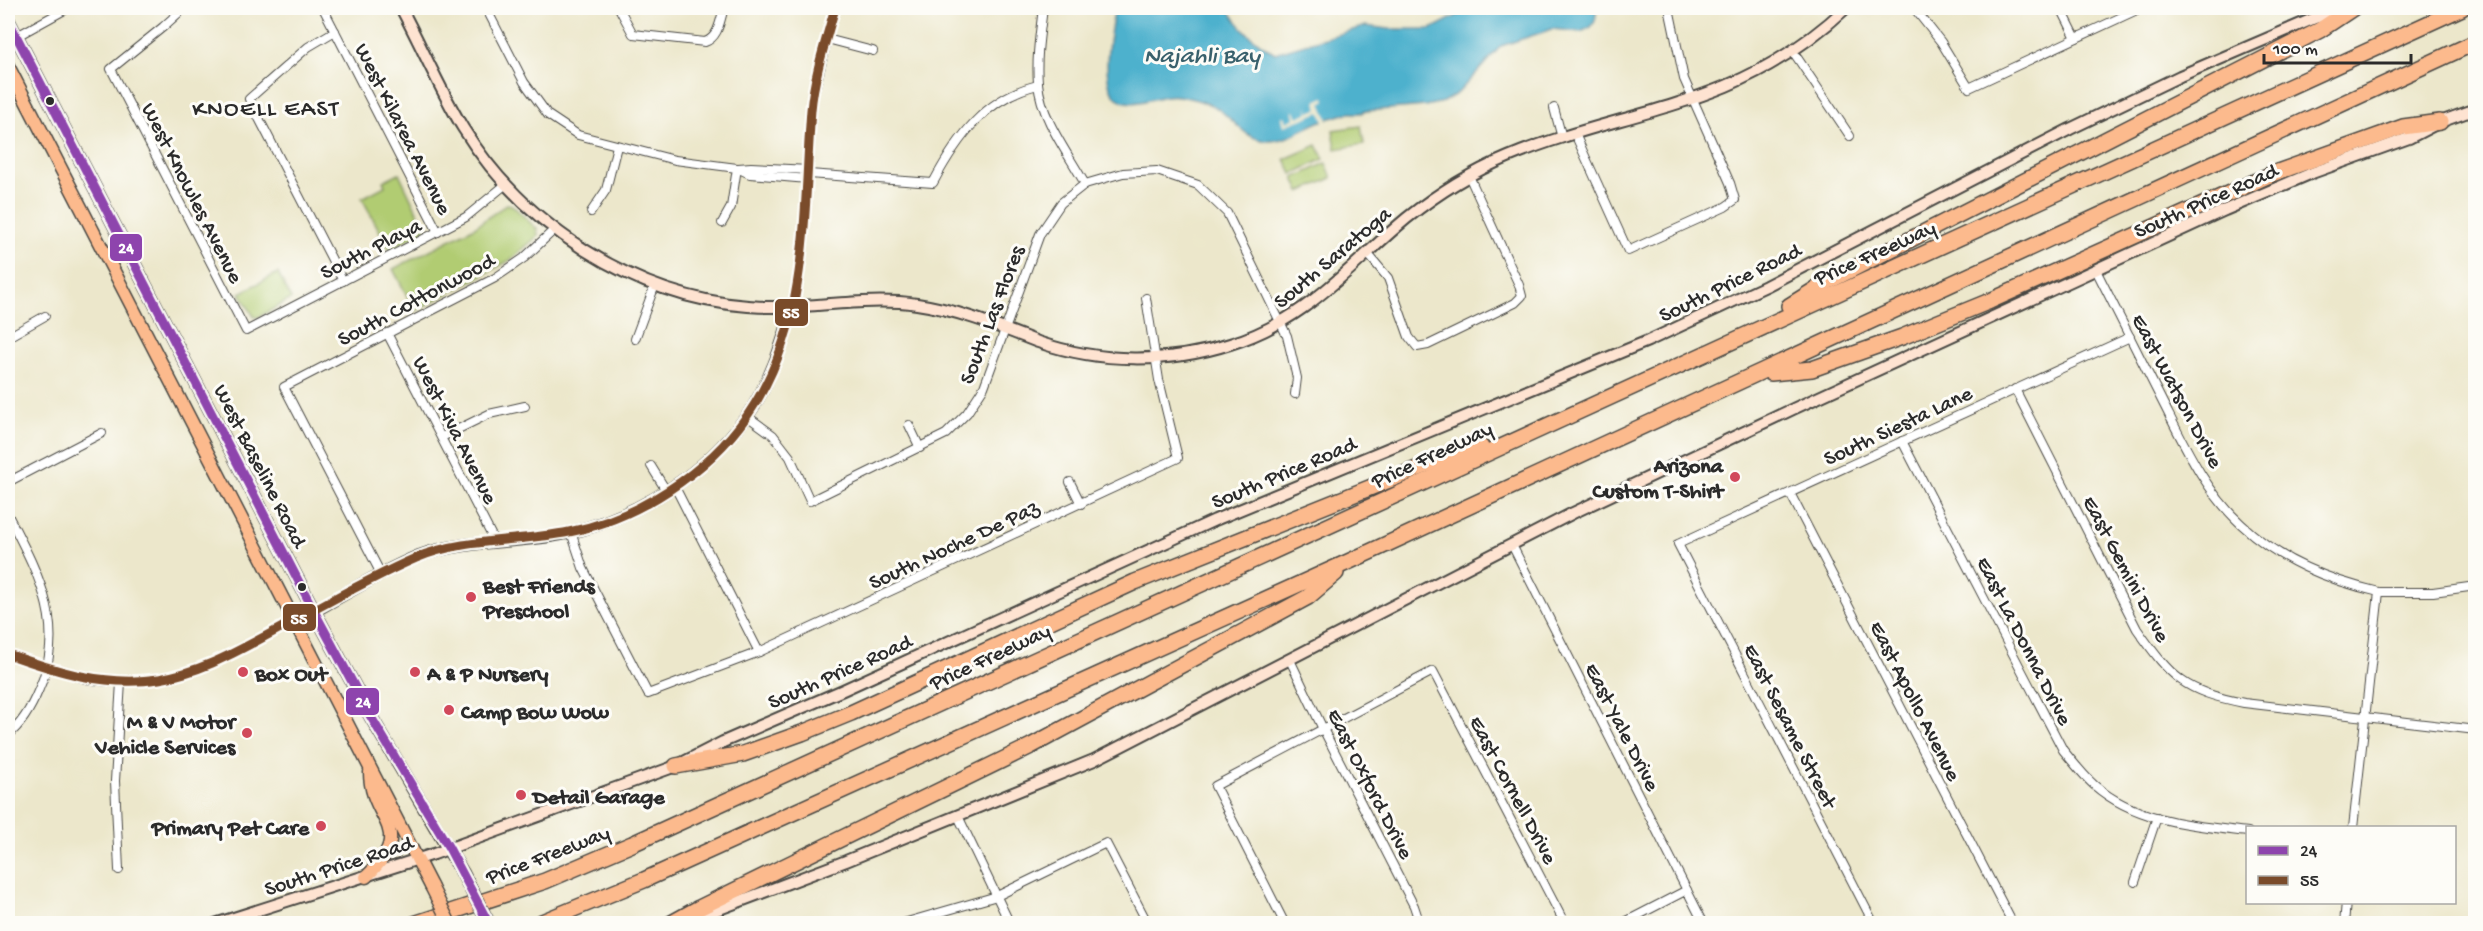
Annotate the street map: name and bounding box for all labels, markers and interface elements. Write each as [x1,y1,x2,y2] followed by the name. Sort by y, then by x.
[2264,27,2411,65] scale bar
[347,40,456,220] street label: West Kilarea Avenue
[2272,40,2318,61] text: 100 m
[1144,43,1262,72] water label: Najahli Bay
[44,95,56,107] unlabelled marker
[192,96,340,125] district label: KNOELL EAST
[134,99,247,289] street label: West Knowles Avenue
[2131,158,2285,246] street label: South Price Road
[1269,202,1398,316] street label: South Saratoga
[317,214,428,287] street label: South Playa
[1810,216,1941,293] street label: Price Freeway
[109,233,143,262] line badge: 24
[1656,238,1808,330] street label: South Price Road
[118,241,134,260] text: 24
[955,242,1032,388] street label: South Las Flores
[334,248,502,354] street label: South Cottonwood
[774,298,809,327] line badge: 55
[783,306,800,325] text: 55
[2124,310,2227,474] street label: East Watson Drive
[405,353,502,510] street label: West Kiva Avenue
[206,381,312,555] street label: West Baseline Road
[1820,382,1978,473] street label: South Siesta Lane
[1367,417,1498,496] street label: Price Freeway
[1208,432,1363,517] street label: South Price Road
[1591,455,1725,506] place label: Arizona Custom T-Shirt
[1728,470,1742,484] marker: Arizona Custom T-Shirt
[2075,492,2174,648] street label: East Gemini Drive
[866,495,1045,597] street label: South Noche De Paz
[1969,553,2076,731] street label: East La Donna Drive
[482,575,596,626] place label: Best Friends Preschool
[296,581,308,593] unlabelled marker
[464,590,478,604] marker: Best Friends Preschool
[282,603,317,632] line badge: 55
[291,612,308,631] text: 55
[1862,618,1965,787] street label: East Apollo Avenue
[925,619,1056,698] street label: Price Freeway
[765,629,919,717] street label: South Price Road
[1736,640,1842,815] street label: East Sesame Street
[1577,660,1664,797] street label: East Yale Drive
[254,663,329,689] place label: Box Out
[426,663,549,689] place label: A & P Nursery
[236,665,250,679] marker: Box Out
[408,665,422,679] marker: A & P Nursery
[345,687,380,716] line badge: 24
[355,695,371,714] text: 24
[460,701,610,727] place label: Camp Bow Wow
[442,703,456,717] marker: Camp Bow Wow
[1319,705,1418,865] street label: East Oxford Drive
[94,711,237,762] place label: M & V Motor Vehicle Services
[1461,712,1562,870] street label: East Cornell Drive
[240,726,254,740] marker: M & V Motor Vehicle Services
[531,786,665,812] place label: Detail Garage
[514,788,528,802] marker: Detail Garage
[151,817,310,843] place label: Primary Pet Care
[314,819,328,833] marker: Primary Pet Care
[482,821,614,893] street label: Price Freeway
[2246,826,2456,904] legend
[262,831,419,904] street label: South Price Road
[2300,842,2318,863] text: 24
[2300,872,2319,893] text: 55

